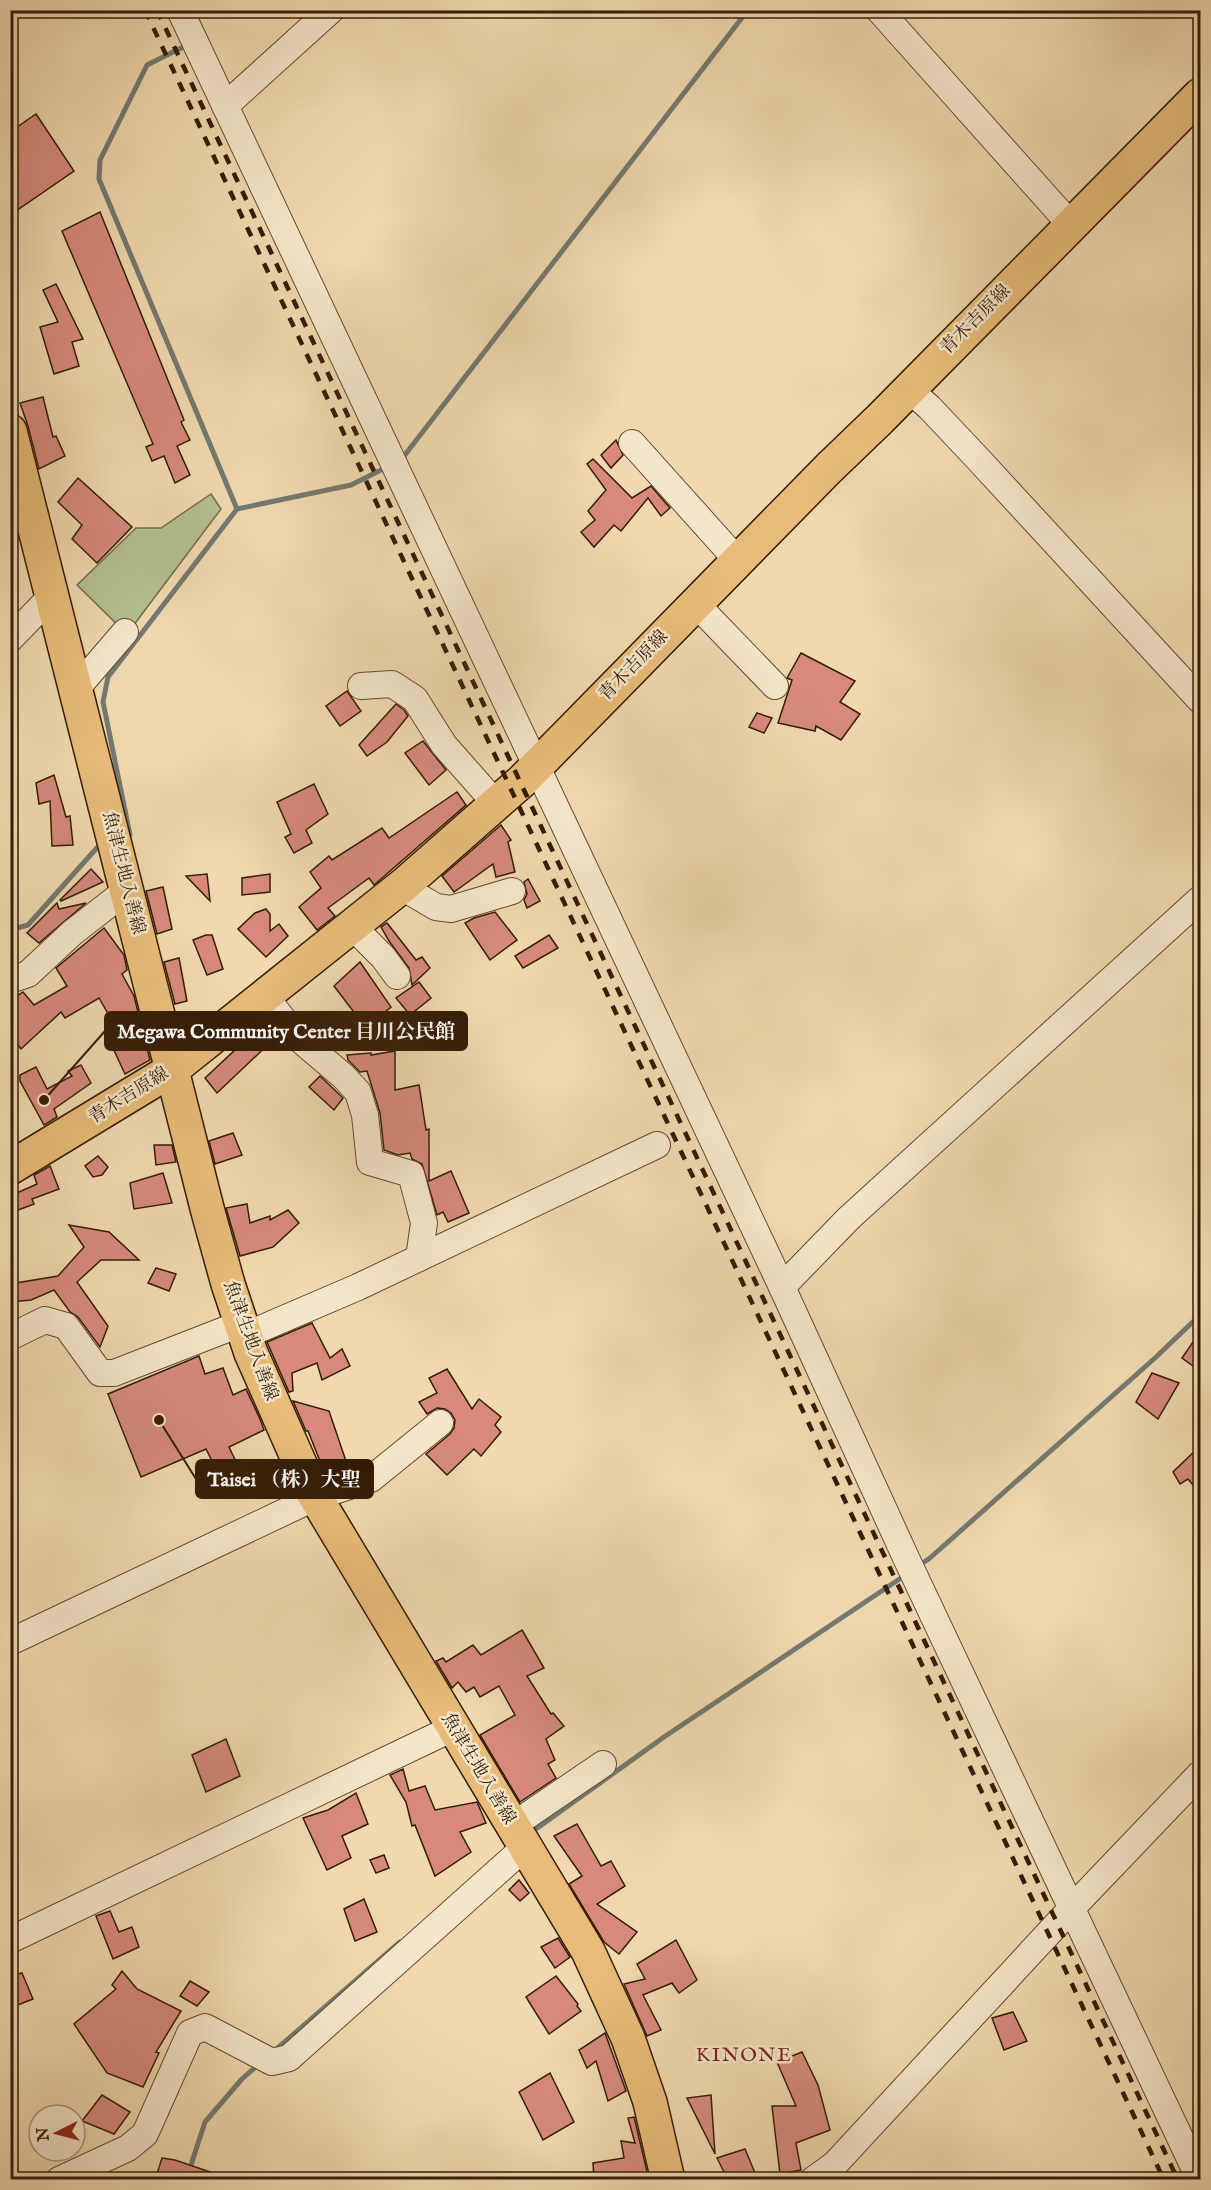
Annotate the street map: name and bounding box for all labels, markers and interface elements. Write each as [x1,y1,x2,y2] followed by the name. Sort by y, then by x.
[936,280,1016,360] street label: 青木吉原線
[594,626,674,706] street label: 青木吉原線
[97,809,149,937] street label: 魚津生地入善線
[105,1012,467,1050] callout: Megawa Community Center 目川公民館
[117,1020,455,1045] text: Megawa Community Center 目川公民館
[85,1062,173,1130] street label: 青木吉原線
[218,1278,282,1404] street label: 魚津生地入善線
[196,1460,373,1498] callout: Taisei （株）大聖
[207,1468,360,1493] text: Taisei （株）大聖
[436,1709,520,1829] street label: 魚津生地入善線
[696,2043,792,2068] district label: KINONE
[27,2103,87,2163] north arrow
[33,2126,55,2143] text: N

